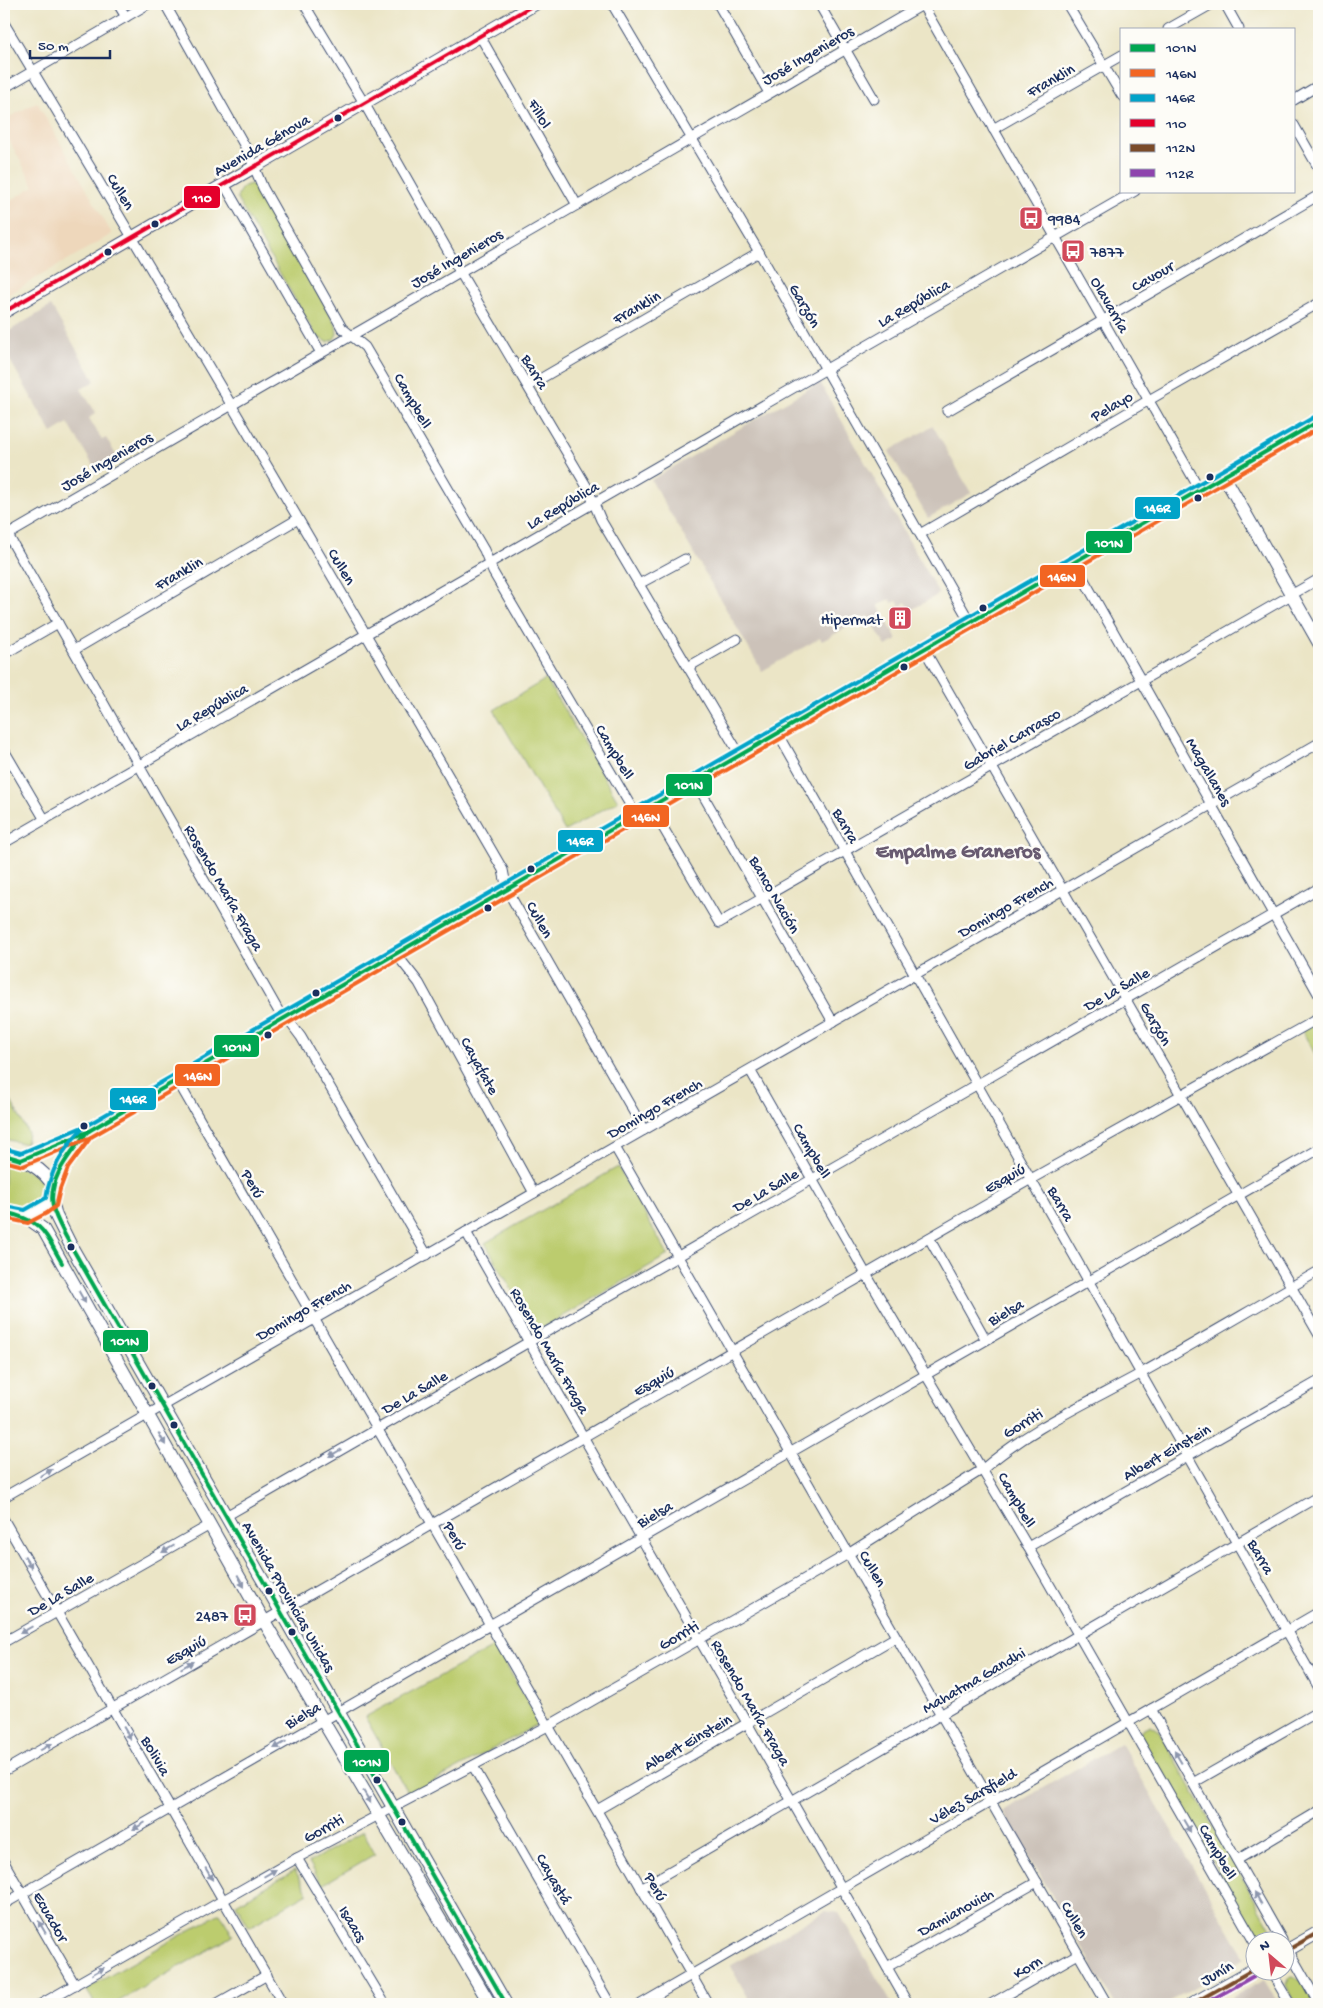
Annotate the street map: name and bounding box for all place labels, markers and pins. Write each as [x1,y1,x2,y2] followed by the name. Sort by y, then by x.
[333,113,343,123] unlabelled marker
[1018,205,1044,231] bus stop icon: 9984
[1047,212,1081,231] place label: 9984
[150,219,160,229] unlabelled marker
[1060,238,1086,264] bus stop icon: 7877
[1089,245,1124,264] place label: 7877
[103,247,113,257] unlabelled marker
[1205,472,1215,482] unlabelled marker
[1193,493,1203,503] unlabelled marker
[978,603,988,613] unlabelled marker
[887,605,913,631] building icon: Hipermat
[821,612,883,631] place label: Hipermat
[899,662,909,672] unlabelled marker
[526,864,536,874] unlabelled marker
[483,903,493,913] unlabelled marker
[311,988,321,998] unlabelled marker
[263,1030,273,1040] unlabelled marker
[79,1121,89,1131] unlabelled marker
[66,1242,76,1252] unlabelled marker
[147,1381,157,1391] unlabelled marker
[169,1420,179,1430] unlabelled marker
[264,1586,274,1596] unlabelled marker
[232,1602,258,1628] bus stop icon: 2487
[196,1609,229,1628] place label: 2487
[287,1627,297,1637] unlabelled marker
[372,1775,382,1785] unlabelled marker
[397,1817,407,1827] unlabelled marker

